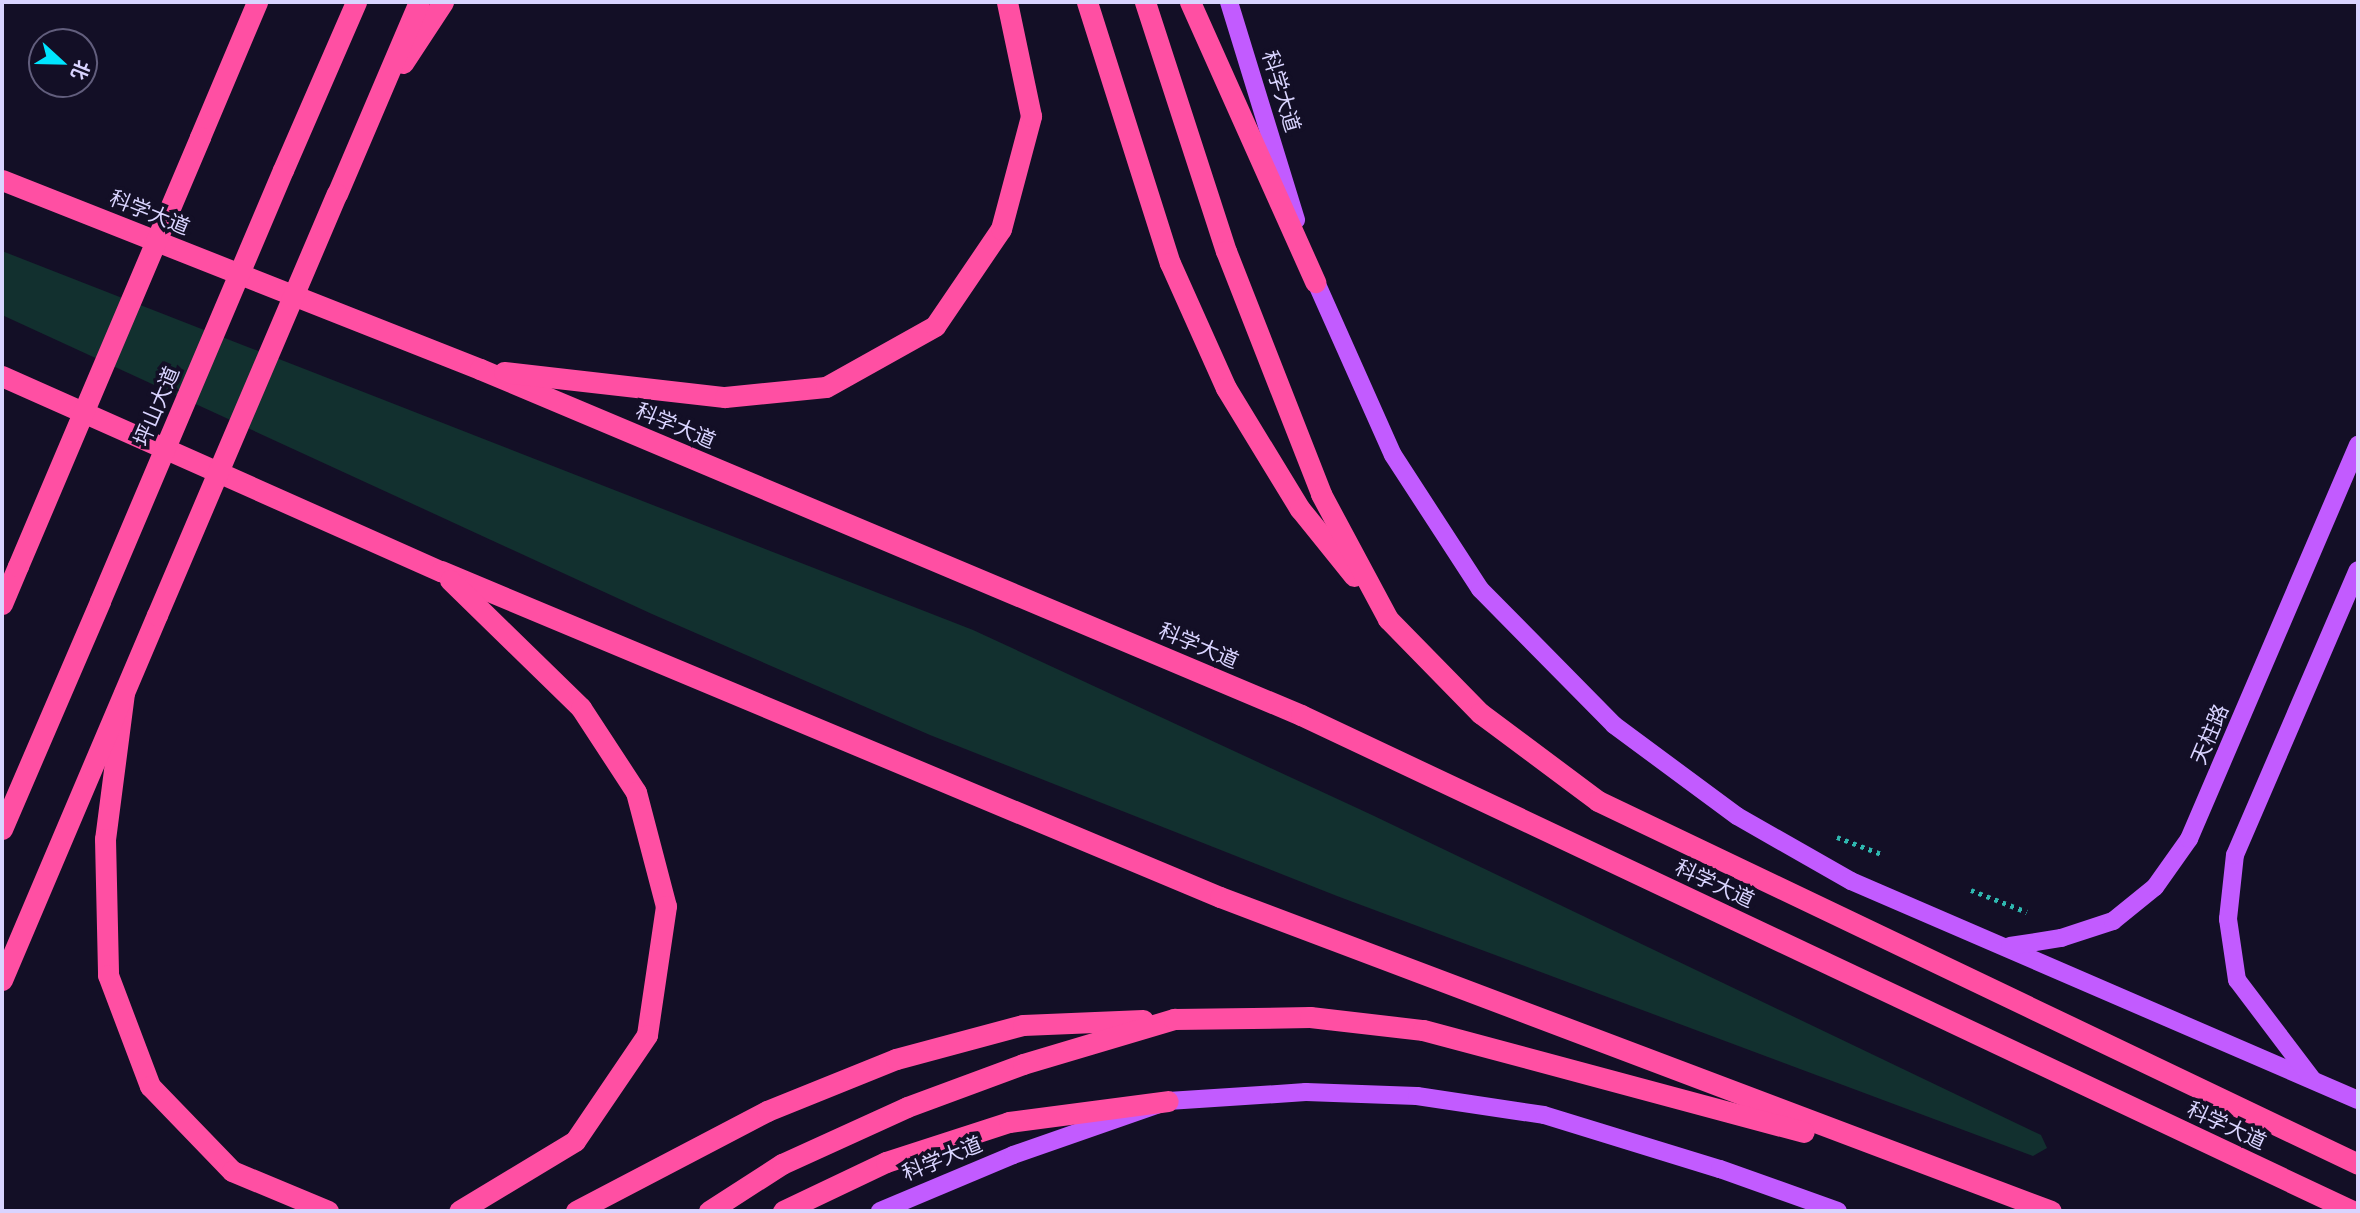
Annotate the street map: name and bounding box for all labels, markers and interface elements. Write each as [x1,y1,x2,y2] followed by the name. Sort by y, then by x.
[28,28,98,98] north arrow
[1258,47,1306,135] street label: 科学大道
[66,57,95,83] text: 北
[106,185,194,239] street label: 科学大道
[128,362,184,450] street label: 坪山大道
[632,397,720,453] street label: 科学大道
[1155,617,1243,673] street label: 科学大道
[2185,700,2233,768] street label: 天柱路
[1672,854,1758,912] street label: 科学大道
[2184,1096,2270,1154] street label: 科学大道
[898,1131,986,1185] street label: 科学大道

